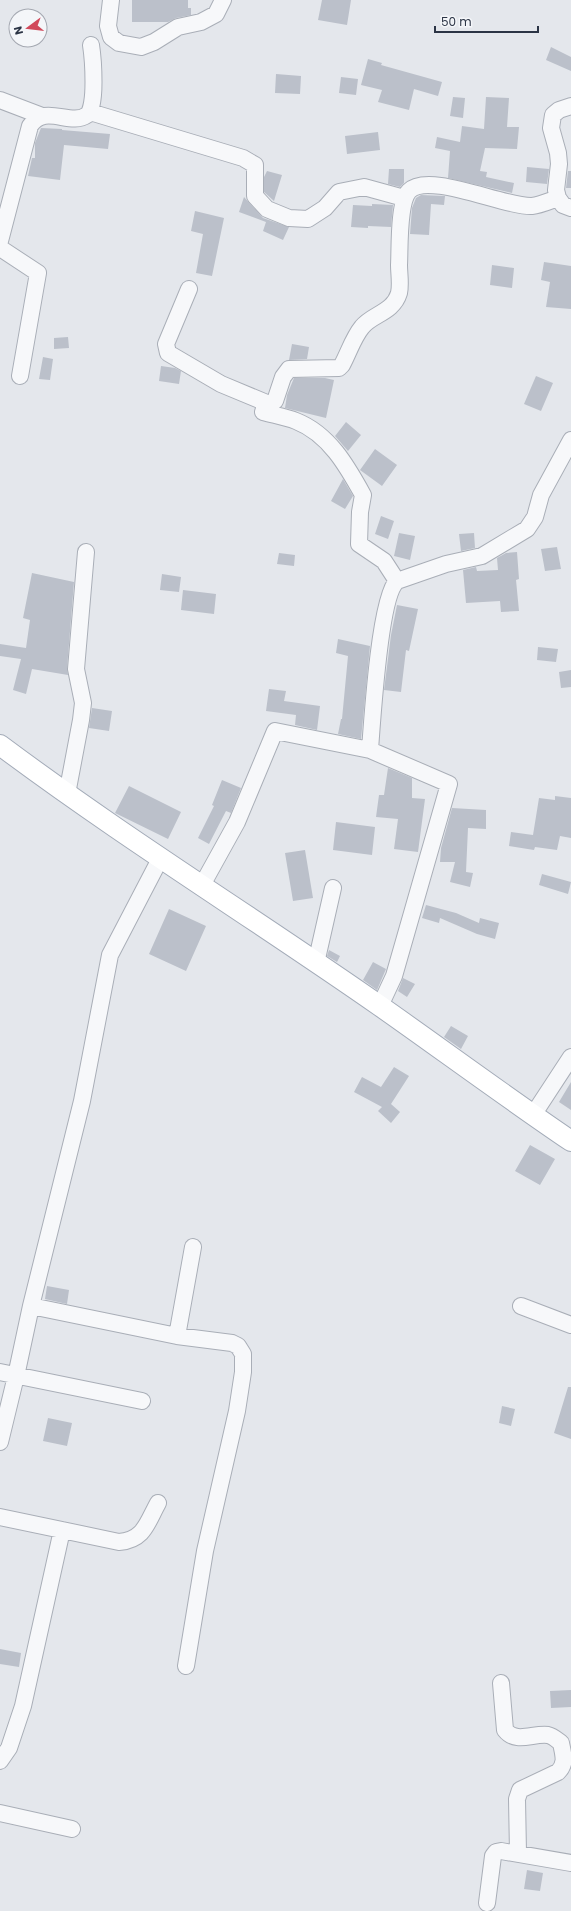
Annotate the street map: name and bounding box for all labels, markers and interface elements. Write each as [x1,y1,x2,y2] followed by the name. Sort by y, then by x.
[8,8,48,48] north arrow
[435,8,538,34] scale bar
[441,13,472,30] text: 50 m
[10,25,27,37] text: N

